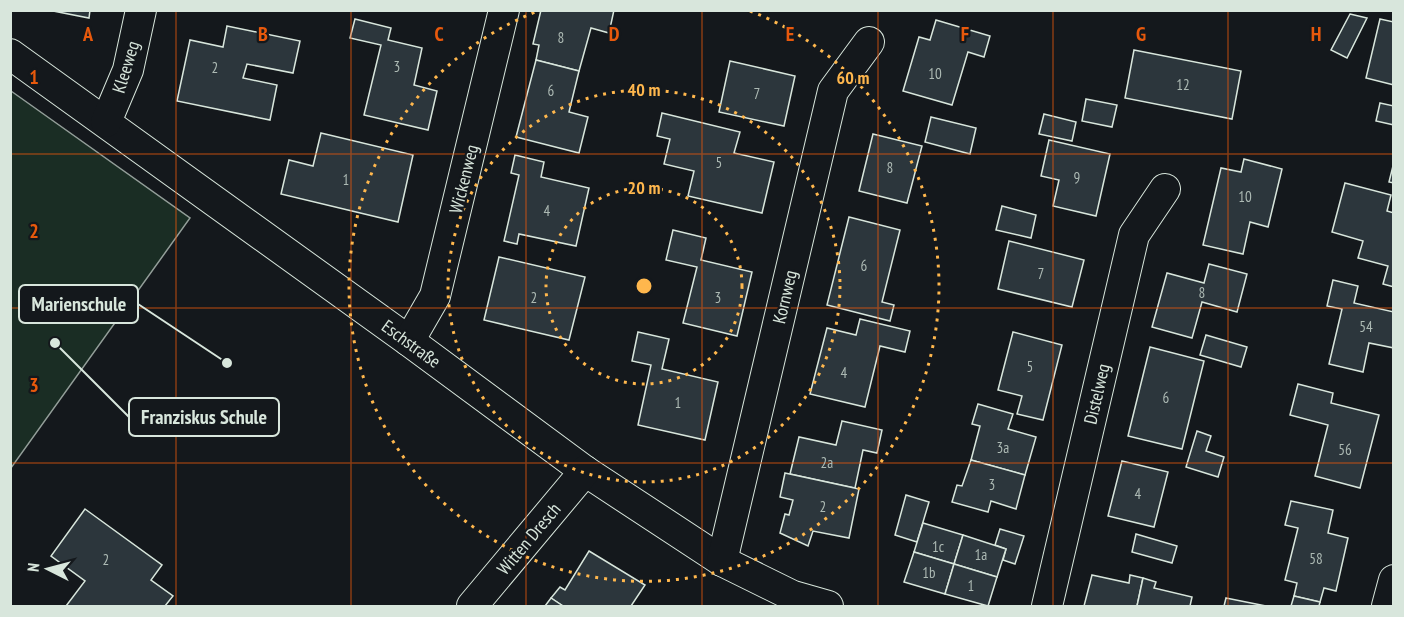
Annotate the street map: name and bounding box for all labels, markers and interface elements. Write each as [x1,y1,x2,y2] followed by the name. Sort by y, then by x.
[82,21,94,47] text: A
[258,21,268,47] text: B
[434,21,444,47] text: C
[609,21,620,47] text: D
[786,21,794,47] text: E
[961,21,969,47] text: F
[1136,21,1146,47] text: G
[1311,21,1321,47] text: H
[558,28,564,47] house number: 8
[107,38,144,96] street label: Kleeweg
[394,57,400,76] house number: 3
[212,58,218,77] house number: 2
[29,64,39,90] text: 1
[928,64,942,83] house number: 10
[837,66,869,89] text: 60 m
[1176,75,1190,94] house number: 12
[628,78,660,101] text: 40 m
[548,81,555,100] house number: 6
[754,84,760,103] house number: 7
[444,142,483,216] street label: Wickenweg
[716,153,722,172] house number: 5
[887,158,893,177] house number: 8
[1074,168,1080,187] house number: 9
[343,170,349,189] house number: 1
[628,176,660,199] text: 20 m
[1238,187,1252,206] house number: 10
[544,201,551,220] house number: 4
[29,218,39,244] text: 2
[861,256,868,275] house number: 6
[1038,264,1044,283] house number: 7
[767,268,802,326] street label: Kornweg
[634,276,654,296] centre of rings
[1199,283,1205,302] house number: 8
[19,285,138,323] callout: Marienschule
[531,288,537,307] house number: 2
[715,288,721,307] house number: 3
[32,291,126,317] text: Marienschule
[377,314,445,373] street label: Eschstraße
[1359,317,1373,336] house number: 54
[1027,357,1033,376] house number: 5
[1078,361,1115,426] street label: Distelweg
[841,363,848,382] house number: 4
[29,372,39,398] text: 3
[1163,388,1170,407] house number: 6
[675,393,681,412] house number: 1
[129,398,279,436] callout: Franziskus Schule
[141,404,267,430] text: Franziskus Schule
[997,438,1009,457] house number: 3a
[1338,440,1352,459] house number: 56
[821,453,833,472] house number: 2a
[989,475,995,494] house number: 3
[1135,484,1142,503] house number: 4
[820,497,826,516] house number: 2
[492,498,565,579] street label: Witten Dresch
[932,537,945,556] house number: 1c
[18,539,78,599] north arrow
[975,545,987,564] house number: 1a
[1309,549,1323,568] house number: 58
[103,550,109,569] house number: 2
[23,562,43,573] text: N
[922,563,936,582] house number: 1b
[968,576,974,595] house number: 1

